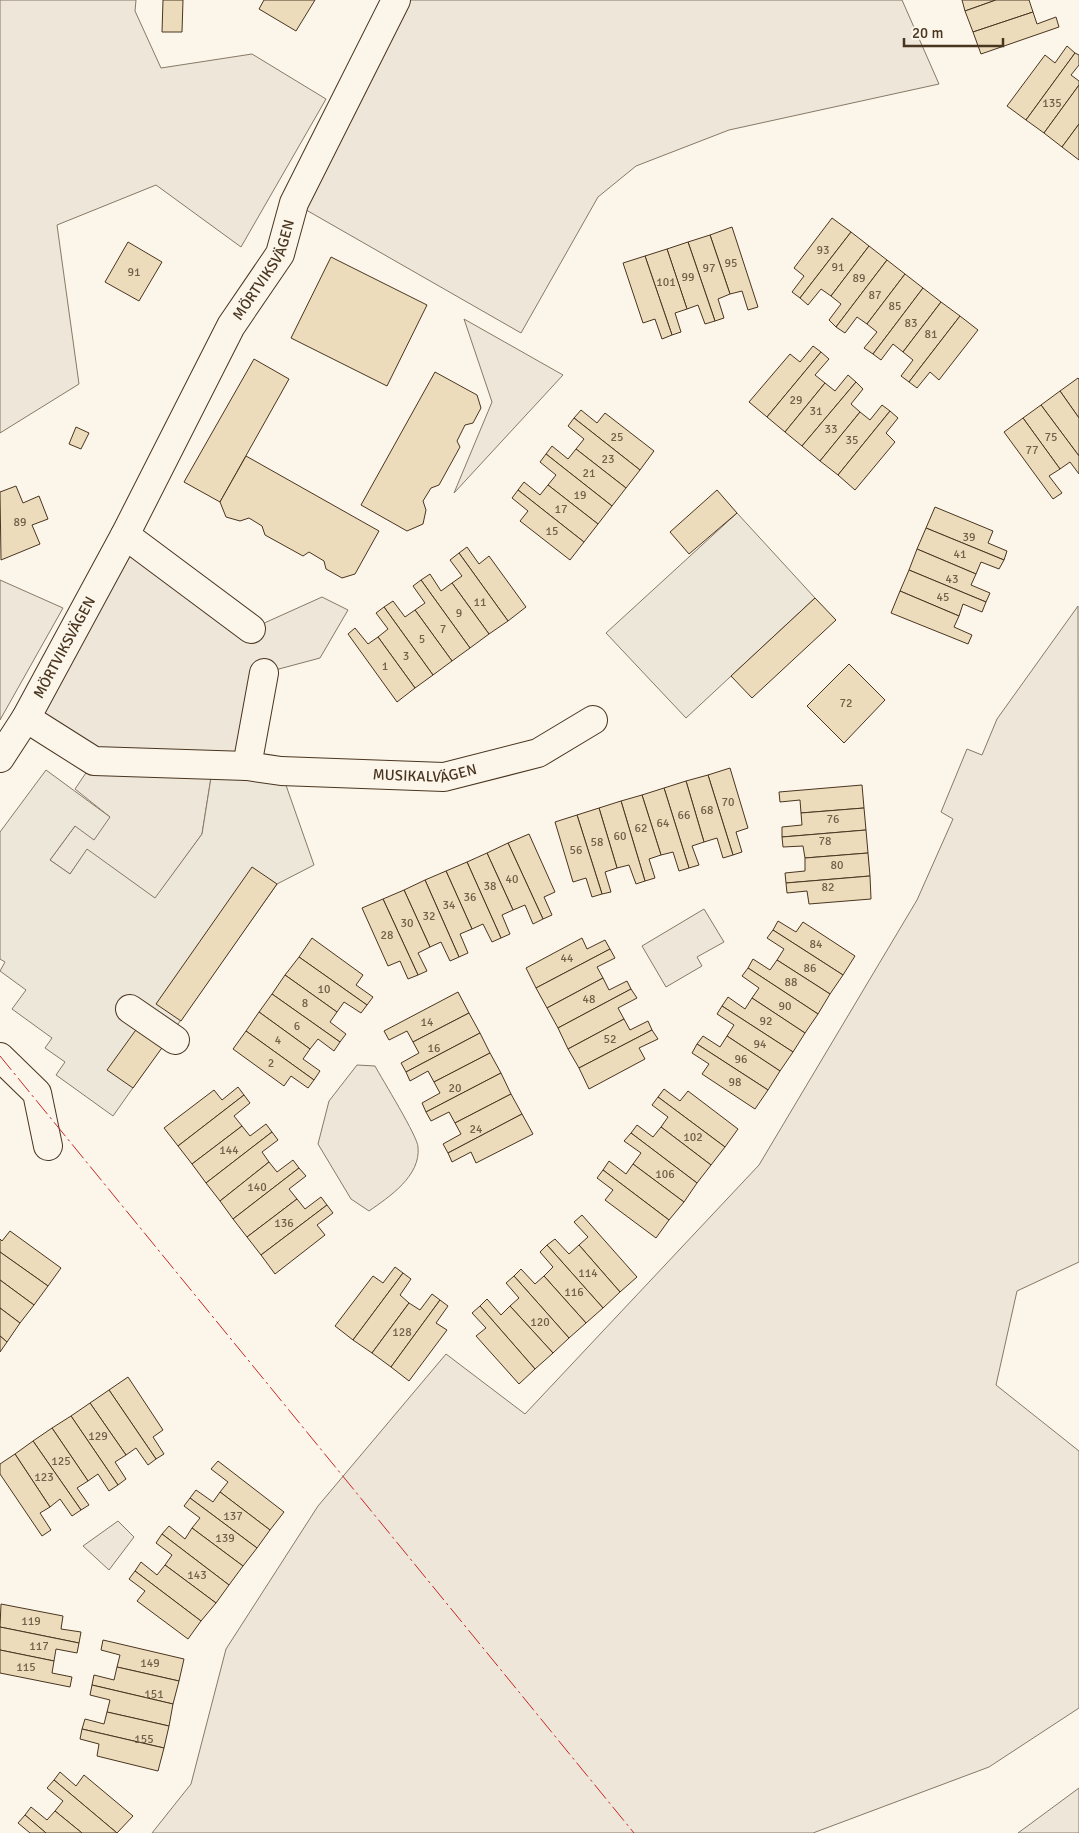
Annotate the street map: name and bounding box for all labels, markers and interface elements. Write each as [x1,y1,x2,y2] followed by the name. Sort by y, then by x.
[904,15,1003,47] scale bar
[912,24,943,42] text: 20 m
[1042,96,1062,111] house number: 135
[229,217,298,323] street label: MÖRTVIKSVÄGEN
[817,243,829,258] house number: 93
[725,256,737,271] house number: 95
[832,260,844,275] house number: 91
[703,261,715,276] house number: 97
[128,265,140,280] house number: 91
[682,270,694,285] house number: 99
[853,271,865,286] house number: 89
[656,275,676,290] house number: 101
[869,288,881,303] house number: 87
[889,299,901,314] house number: 85
[905,316,917,331] house number: 83
[925,327,937,342] house number: 81
[790,393,802,408] house number: 29
[810,404,822,419] house number: 31
[825,422,837,437] house number: 33
[611,430,623,445] house number: 25
[1045,430,1057,445] house number: 75
[846,433,858,448] house number: 35
[1026,443,1038,458] house number: 77
[602,452,614,467] house number: 23
[583,466,595,481] house number: 21
[574,488,586,503] house number: 19
[555,502,567,517] house number: 17
[14,515,26,530] house number: 89
[546,524,558,539] house number: 15
[963,530,975,545] house number: 39
[954,547,966,562] house number: 41
[946,572,958,587] house number: 43
[937,590,949,605] house number: 45
[29,593,99,701] street label: MÖRTVIKSVÄGEN
[474,595,486,610] house number: 11
[456,606,462,621] house number: 9
[440,622,446,637] house number: 7
[419,632,425,647] house number: 5
[403,649,409,664] house number: 3
[382,659,388,674] house number: 1
[840,696,852,711] house number: 72
[372,760,479,787] street label: MUSIKALVÄGEN
[722,795,734,810] house number: 70
[701,803,713,818] house number: 68
[678,808,690,823] house number: 66
[827,812,839,827] house number: 76
[657,816,670,831] house number: 64
[635,821,647,836] house number: 62
[614,829,626,844] house number: 60
[819,834,831,849] house number: 78
[591,835,603,850] house number: 58
[570,843,582,858] house number: 56
[831,858,843,873] house number: 80
[506,872,518,887] house number: 40
[484,879,496,894] house number: 38
[822,880,834,895] house number: 82
[464,890,476,905] house number: 36
[443,898,456,913] house number: 34
[423,909,435,924] house number: 32
[401,916,413,931] house number: 30
[381,928,393,943] house number: 28
[810,937,823,952] house number: 84
[561,951,574,966] house number: 44
[804,961,816,976] house number: 86
[785,975,797,990] house number: 88
[318,982,330,997] house number: 10
[583,992,595,1007] house number: 48
[302,996,308,1011] house number: 8
[779,999,791,1014] house number: 90
[760,1014,772,1029] house number: 92
[421,1015,434,1030] house number: 14
[294,1019,300,1034] house number: 6
[604,1032,616,1047] house number: 52
[275,1033,282,1048] house number: 4
[754,1037,767,1052] house number: 94
[428,1041,440,1056] house number: 16
[735,1052,747,1067] house number: 96
[268,1056,274,1071] house number: 2
[729,1075,741,1090] house number: 98
[449,1081,461,1096] house number: 20
[470,1122,483,1137] house number: 24
[683,1130,703,1145] house number: 102
[219,1143,239,1158] house number: 144
[655,1167,675,1182] house number: 106
[247,1180,267,1195] house number: 140
[274,1216,294,1231] house number: 136
[578,1266,598,1281] house number: 114
[564,1285,584,1300] house number: 116
[530,1315,550,1330] house number: 120
[392,1325,412,1340] house number: 128
[88,1429,108,1444] house number: 129
[51,1454,71,1469] house number: 125
[34,1470,54,1485] house number: 123
[223,1509,243,1524] house number: 137
[215,1531,235,1546] house number: 139
[187,1568,207,1583] house number: 143
[21,1614,41,1629] house number: 119
[29,1639,49,1654] house number: 117
[140,1656,160,1671] house number: 149
[16,1660,36,1675] house number: 115
[144,1687,164,1702] house number: 151
[134,1732,154,1747] house number: 155

